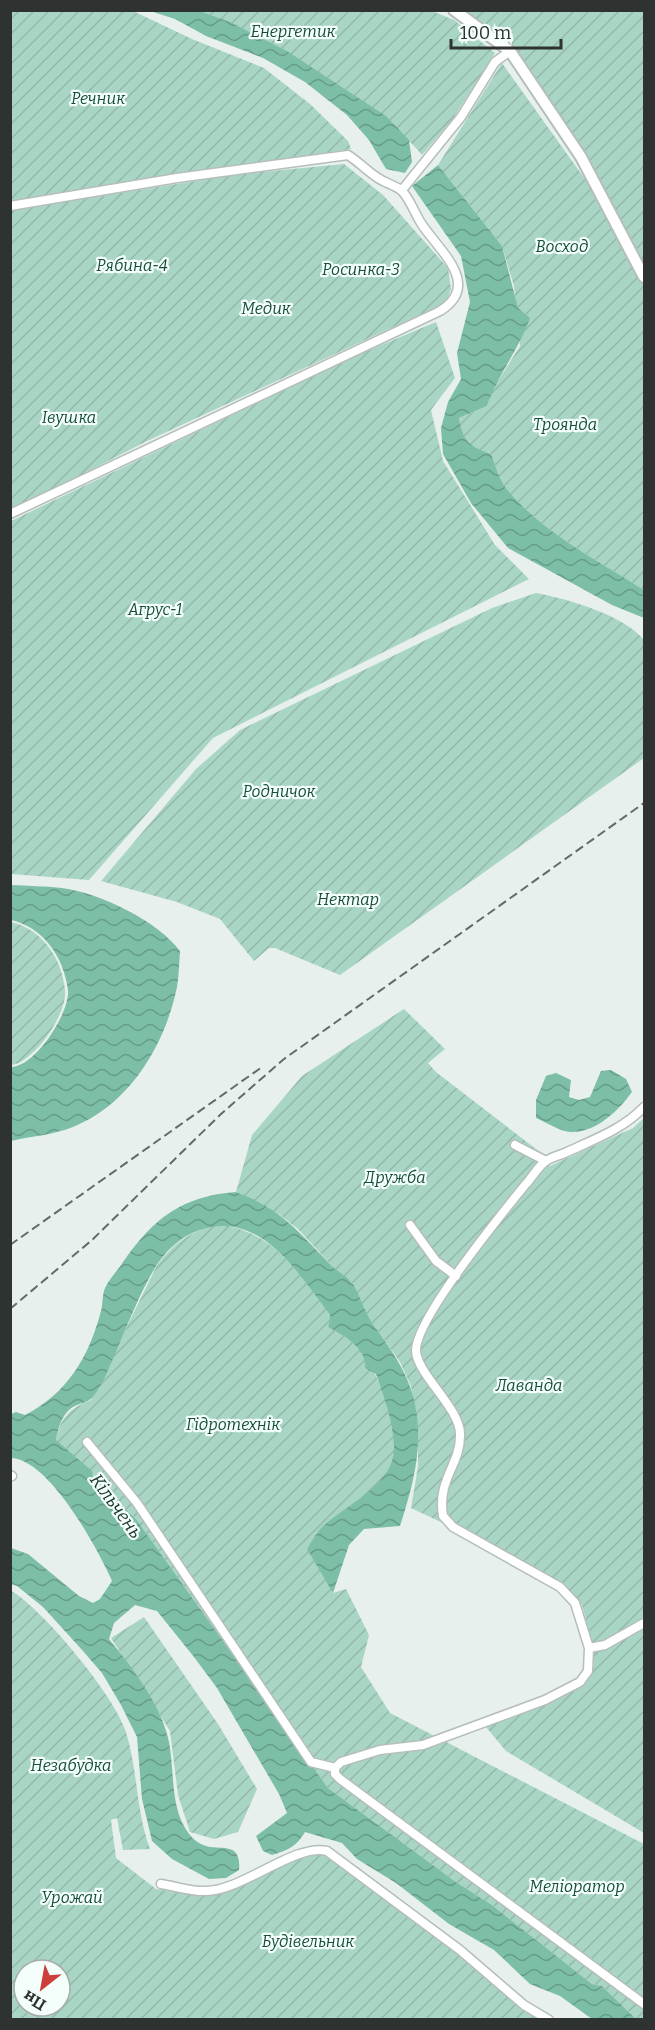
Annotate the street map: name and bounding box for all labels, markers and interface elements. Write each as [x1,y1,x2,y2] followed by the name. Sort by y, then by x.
[451,12,560,50] scale bar
[250,22,337,41] park label: Енергетик
[460,22,511,44] text: 100 m
[71,89,126,108] park label: Речник
[536,237,588,256] park label: Восход
[96,256,168,275] park label: Рябина-4
[322,260,400,279] park label: Росинка-3
[241,299,292,318] park label: Медик
[42,408,96,427] park label: Івушка
[533,415,597,434] park label: Троянда
[127,600,182,619] park label: Агрус-1
[242,782,317,801] park label: Родничок
[317,890,379,909] park label: Нектар
[363,1168,426,1187] park label: Дружба
[495,1376,562,1395] park label: Лаванда
[186,1415,281,1434] park label: Гідротехнік
[85,1469,147,1543] water label: Кільчень
[31,1756,111,1775] park label: Незабудка
[529,1877,625,1896] park label: Меліоратор
[41,1888,103,1907] park label: Урожай
[262,1932,355,1951] park label: Будівельник
[12,1958,72,2018] north arrow
[20,1986,49,2015] text: Пн

